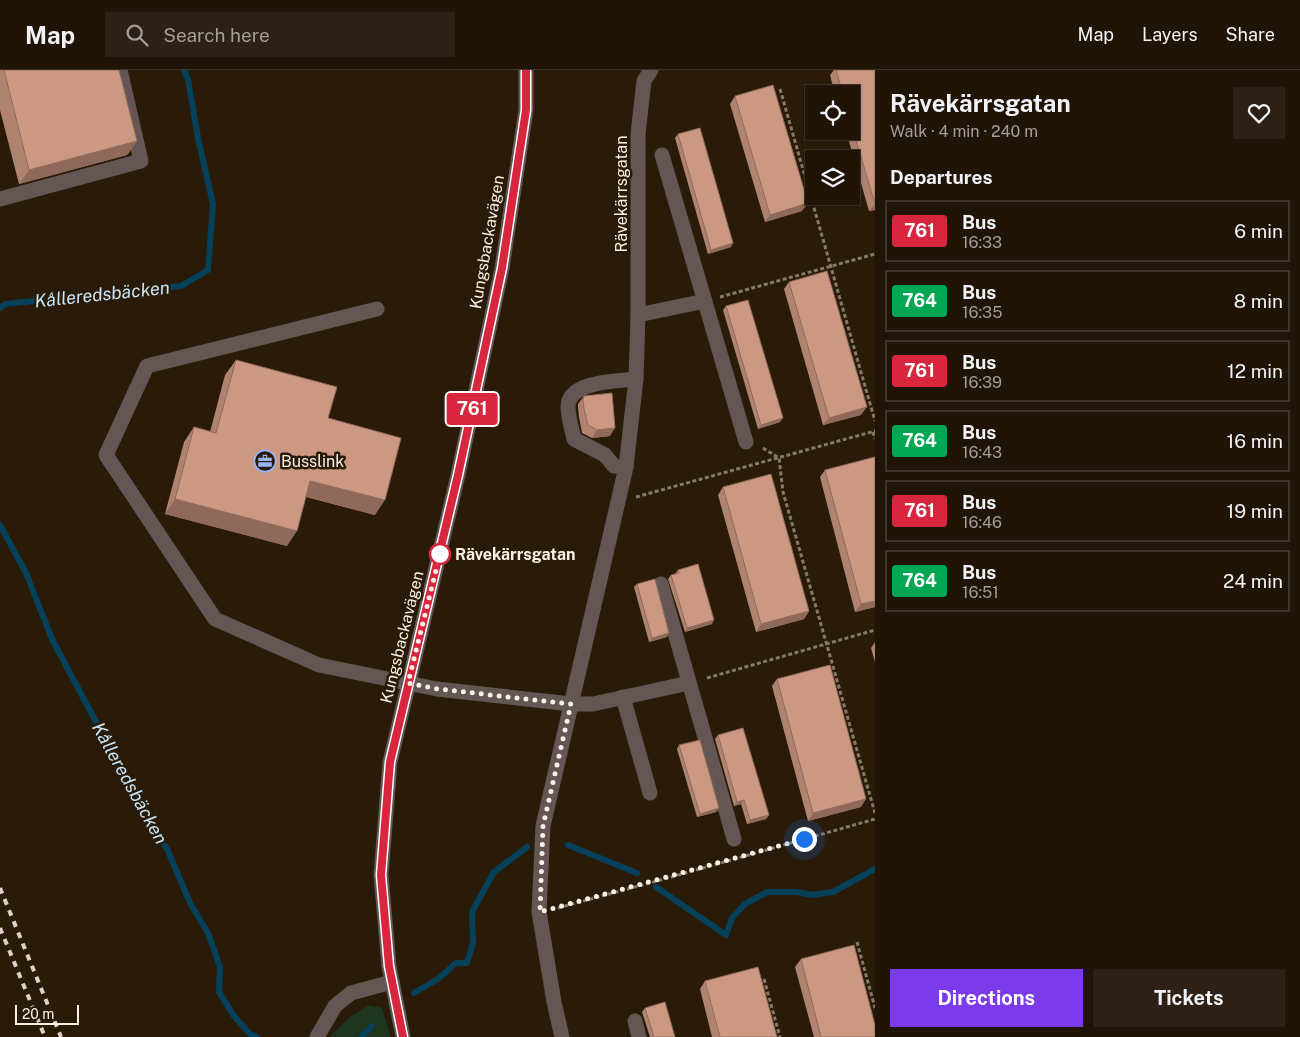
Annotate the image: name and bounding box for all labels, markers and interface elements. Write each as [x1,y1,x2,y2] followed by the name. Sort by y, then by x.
[105,12,455,57] search box
[25,21,75,49] text: Map
[123,21,151,49] icon: search
[163,24,270,46] text: Search here
[1078,24,1114,45] text: Map
[1142,24,1198,45] text: Layers
[1226,24,1275,45] text: Share
[805,85,860,205] map controls
[805,85,860,140] button: locate
[1233,87,1285,139] button: heart
[890,89,1071,117] text: Rävekärrsgatan
[890,122,1038,141] text: Walk · 4 min · 240 m
[612,136,631,252] street label: Rävekärrsgatan
[805,150,860,205] button: layers
[890,166,993,188] text: Departures
[466,173,508,311] street label: Kungsbackavägen
[962,211,996,233] text: Bus
[904,220,935,241] text: 761
[1234,220,1283,242] text: 6 min
[962,233,1002,252] text: 16:33
[33,276,171,312] water label: Kålleredsbäcken
[962,281,996,303] text: Bus
[902,290,937,311] text: 764
[1234,290,1283,312] text: 8 min
[962,303,1002,322] text: 16:35
[962,351,996,373] text: Bus
[904,360,935,381] text: 761
[1227,360,1283,382] text: 12 min
[962,373,1002,392] text: 16:39
[443,393,501,425] line badge: 761
[457,398,487,419] text: 761
[962,421,996,443] text: Bus
[902,430,937,451] text: 764
[1227,430,1283,452] text: 16 min
[962,443,1002,462] text: 16:43
[253,449,277,473] office icon: Busslink
[281,452,344,471] place label: Busslink
[962,491,996,513] text: Bus
[904,500,935,521] text: 761
[1227,500,1283,522] text: 19 min
[962,513,1002,532] text: 16:46
[429,543,451,565] marker: Rävekärrsgatan
[455,545,575,564] place label: Rävekärrsgatan
[962,561,996,583] text: Bus
[376,569,428,705] street label: Kungsbackavägen
[902,570,937,591] text: 764
[1223,570,1283,592] text: 24 min
[962,583,999,602] text: 16:51
[88,719,172,847] water label: Kålleredsbäcken
[792,827,817,852] your location
[890,969,1083,1027] button: Directions
[1093,969,1285,1027] button: Tickets
[15,1002,79,1025] scale bar
[22,1006,54,1022] text: 20 m

